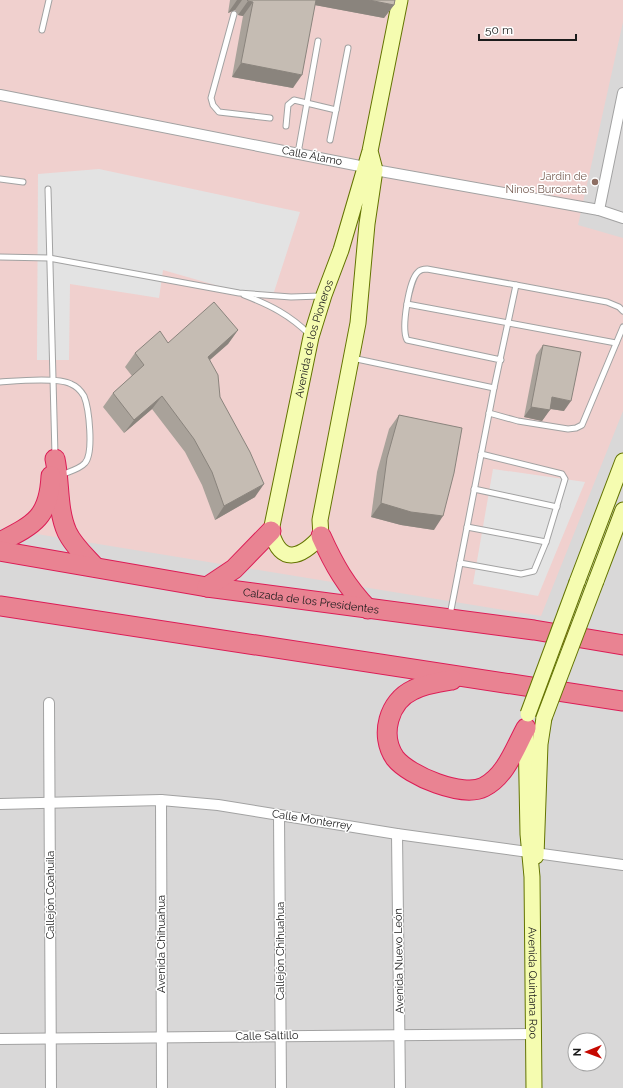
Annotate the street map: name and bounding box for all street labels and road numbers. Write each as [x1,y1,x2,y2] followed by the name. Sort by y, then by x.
[281,143,344,168] street label: Calle Álamo
[292,278,336,399] street label: Avenida de los Pioneros
[242,585,380,616] street label: Calzada de los Presidentes
[271,807,353,833] street label: Calle Monterrey
[44,851,57,939] street label: Callejón Coahuila
[155,895,168,993] street label: Avenida Chihuahua
[274,902,287,1000] street label: Callejón Chihuahua
[392,908,406,1014] street label: Avenida Nuevo León
[526,927,540,1039] street label: Avenida Quintana Roo
[235,1029,299,1043] street label: Calle Saltillo

